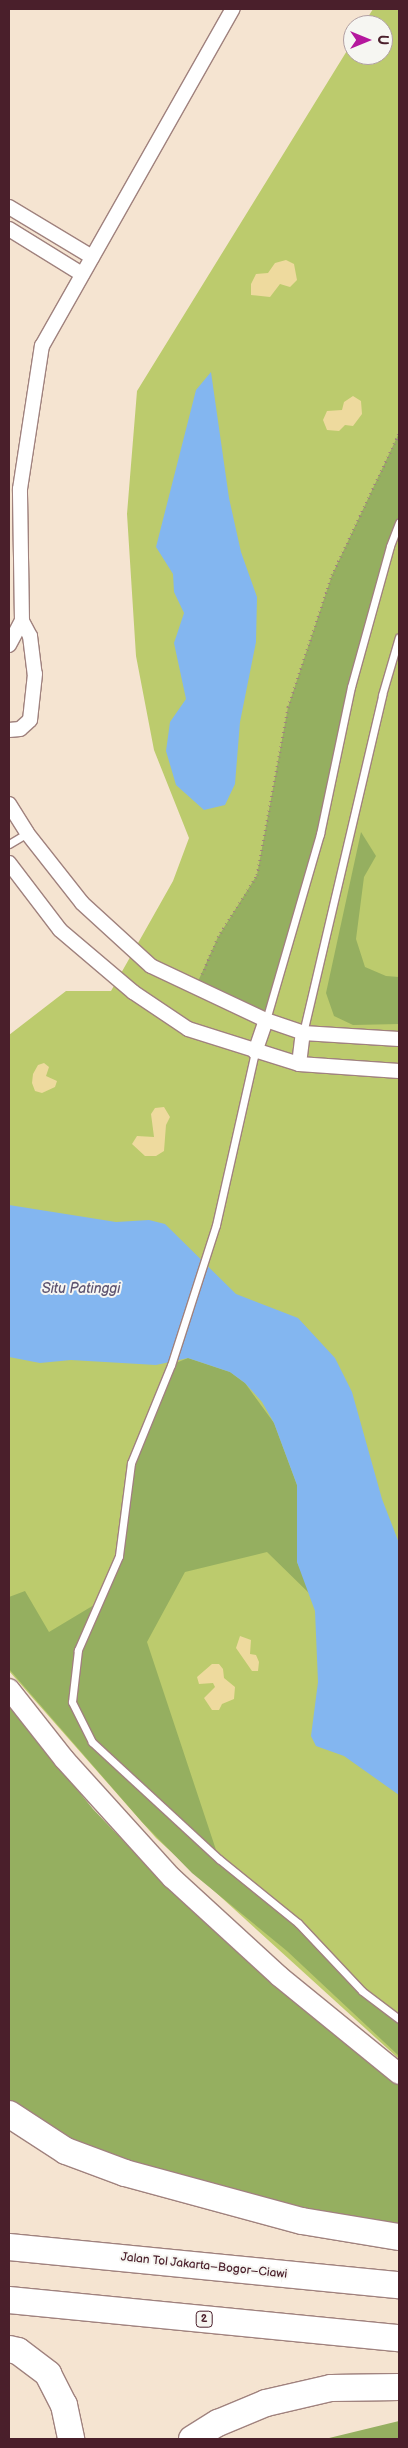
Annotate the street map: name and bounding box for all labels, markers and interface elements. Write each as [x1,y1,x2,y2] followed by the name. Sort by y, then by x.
[343,15,393,65] north arrow
[374,35,391,45] text: U
[42,1281,120,1297] water label: Situ Patinggi
[120,2250,288,2282] street label: Jalan Tol Jakarta–Bogor–Ciawi
[195,2310,213,2328] road number: 2

